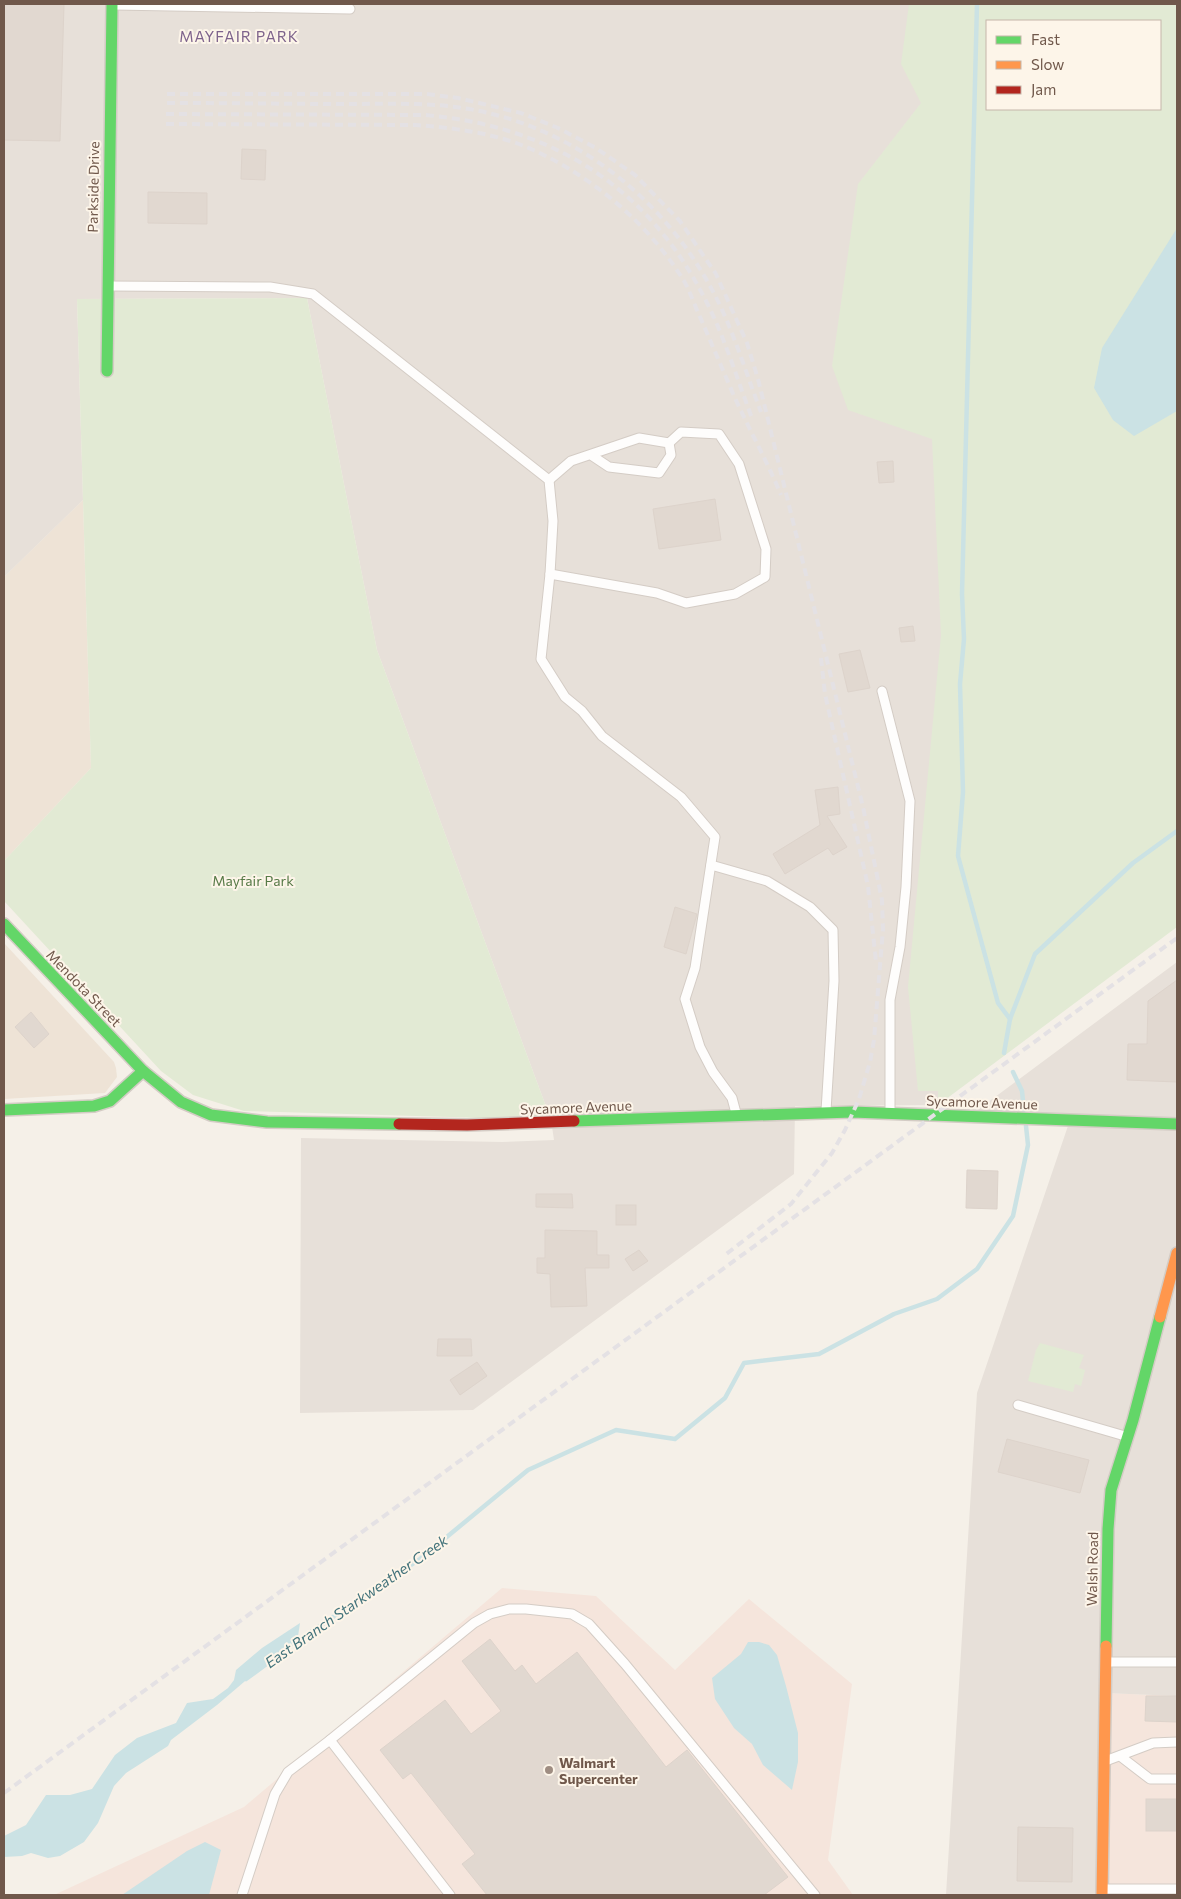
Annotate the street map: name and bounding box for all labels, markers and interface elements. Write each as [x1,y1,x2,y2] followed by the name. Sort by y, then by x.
[986,20,1161,110] legend
[179,27,299,45] district label: MAYFAIR PARK
[1031,30,1060,48] text: Fast
[1031,55,1064,73] text: Slow
[1031,80,1056,98] text: Jam
[84,141,102,233] street label: Parkside Drive
[212,872,294,889] park label: Mayfair Park
[43,946,125,1030] street label: Mendota Street
[926,1092,1038,1112] street label: Sycamore Avenue
[520,1097,632,1117] street label: Sycamore Avenue
[261,1530,452,1671] water label: East Branch Starkweather Creek
[1083,1532,1101,1606] street label: Walsh Road
[559,1754,638,1787] place label: Walmart Supercenter
[543,1764,555,1776] marker: Walmart Supercenter

